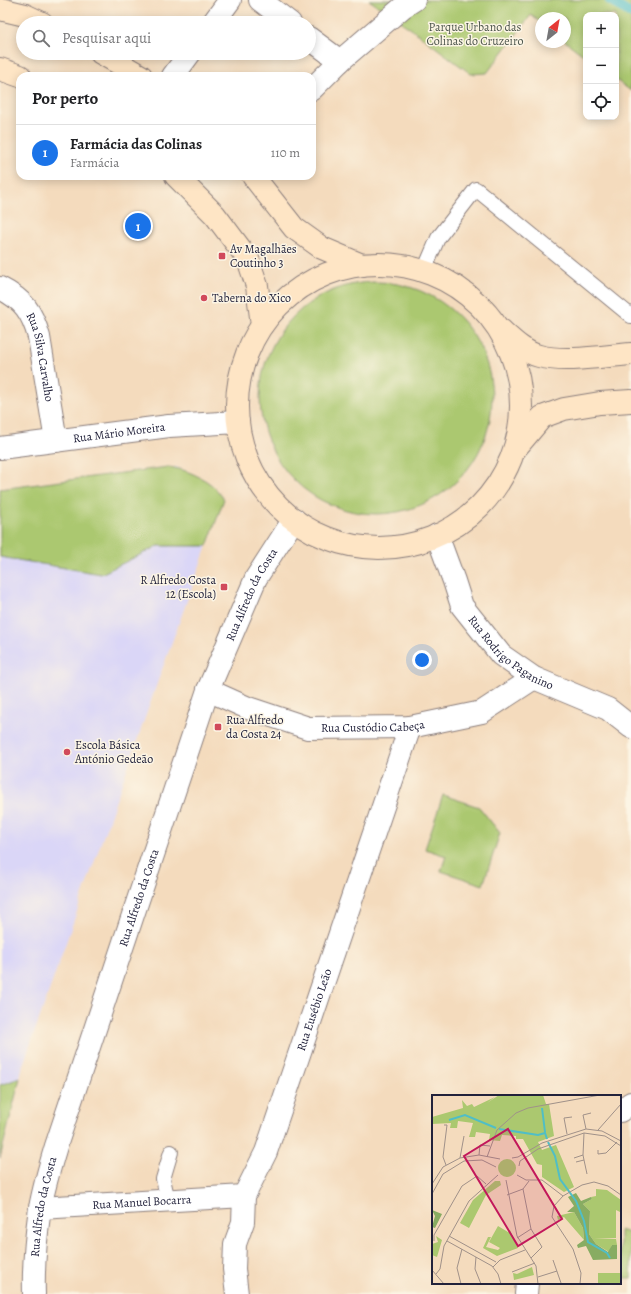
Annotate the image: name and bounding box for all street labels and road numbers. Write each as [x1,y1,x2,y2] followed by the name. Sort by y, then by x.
[23,309,57,403] street label: Rua Silva Carvalho
[72,419,166,446] street label: Rua Mário Moreira
[222,545,281,644] street label: Rua Alfredo da Costa
[465,612,556,693] street label: Rua Rodrigo Paganino
[321,716,426,736] street label: Rua Custódio Cabeça
[115,847,163,949] street label: Rua Alfredo da Costa
[293,966,336,1053] street label: Rua Eusébio Leão
[27,1154,61,1258] street label: Rua Alfredo da Costa
[92,1191,192,1213] street label: Rua Manuel Bocarra

